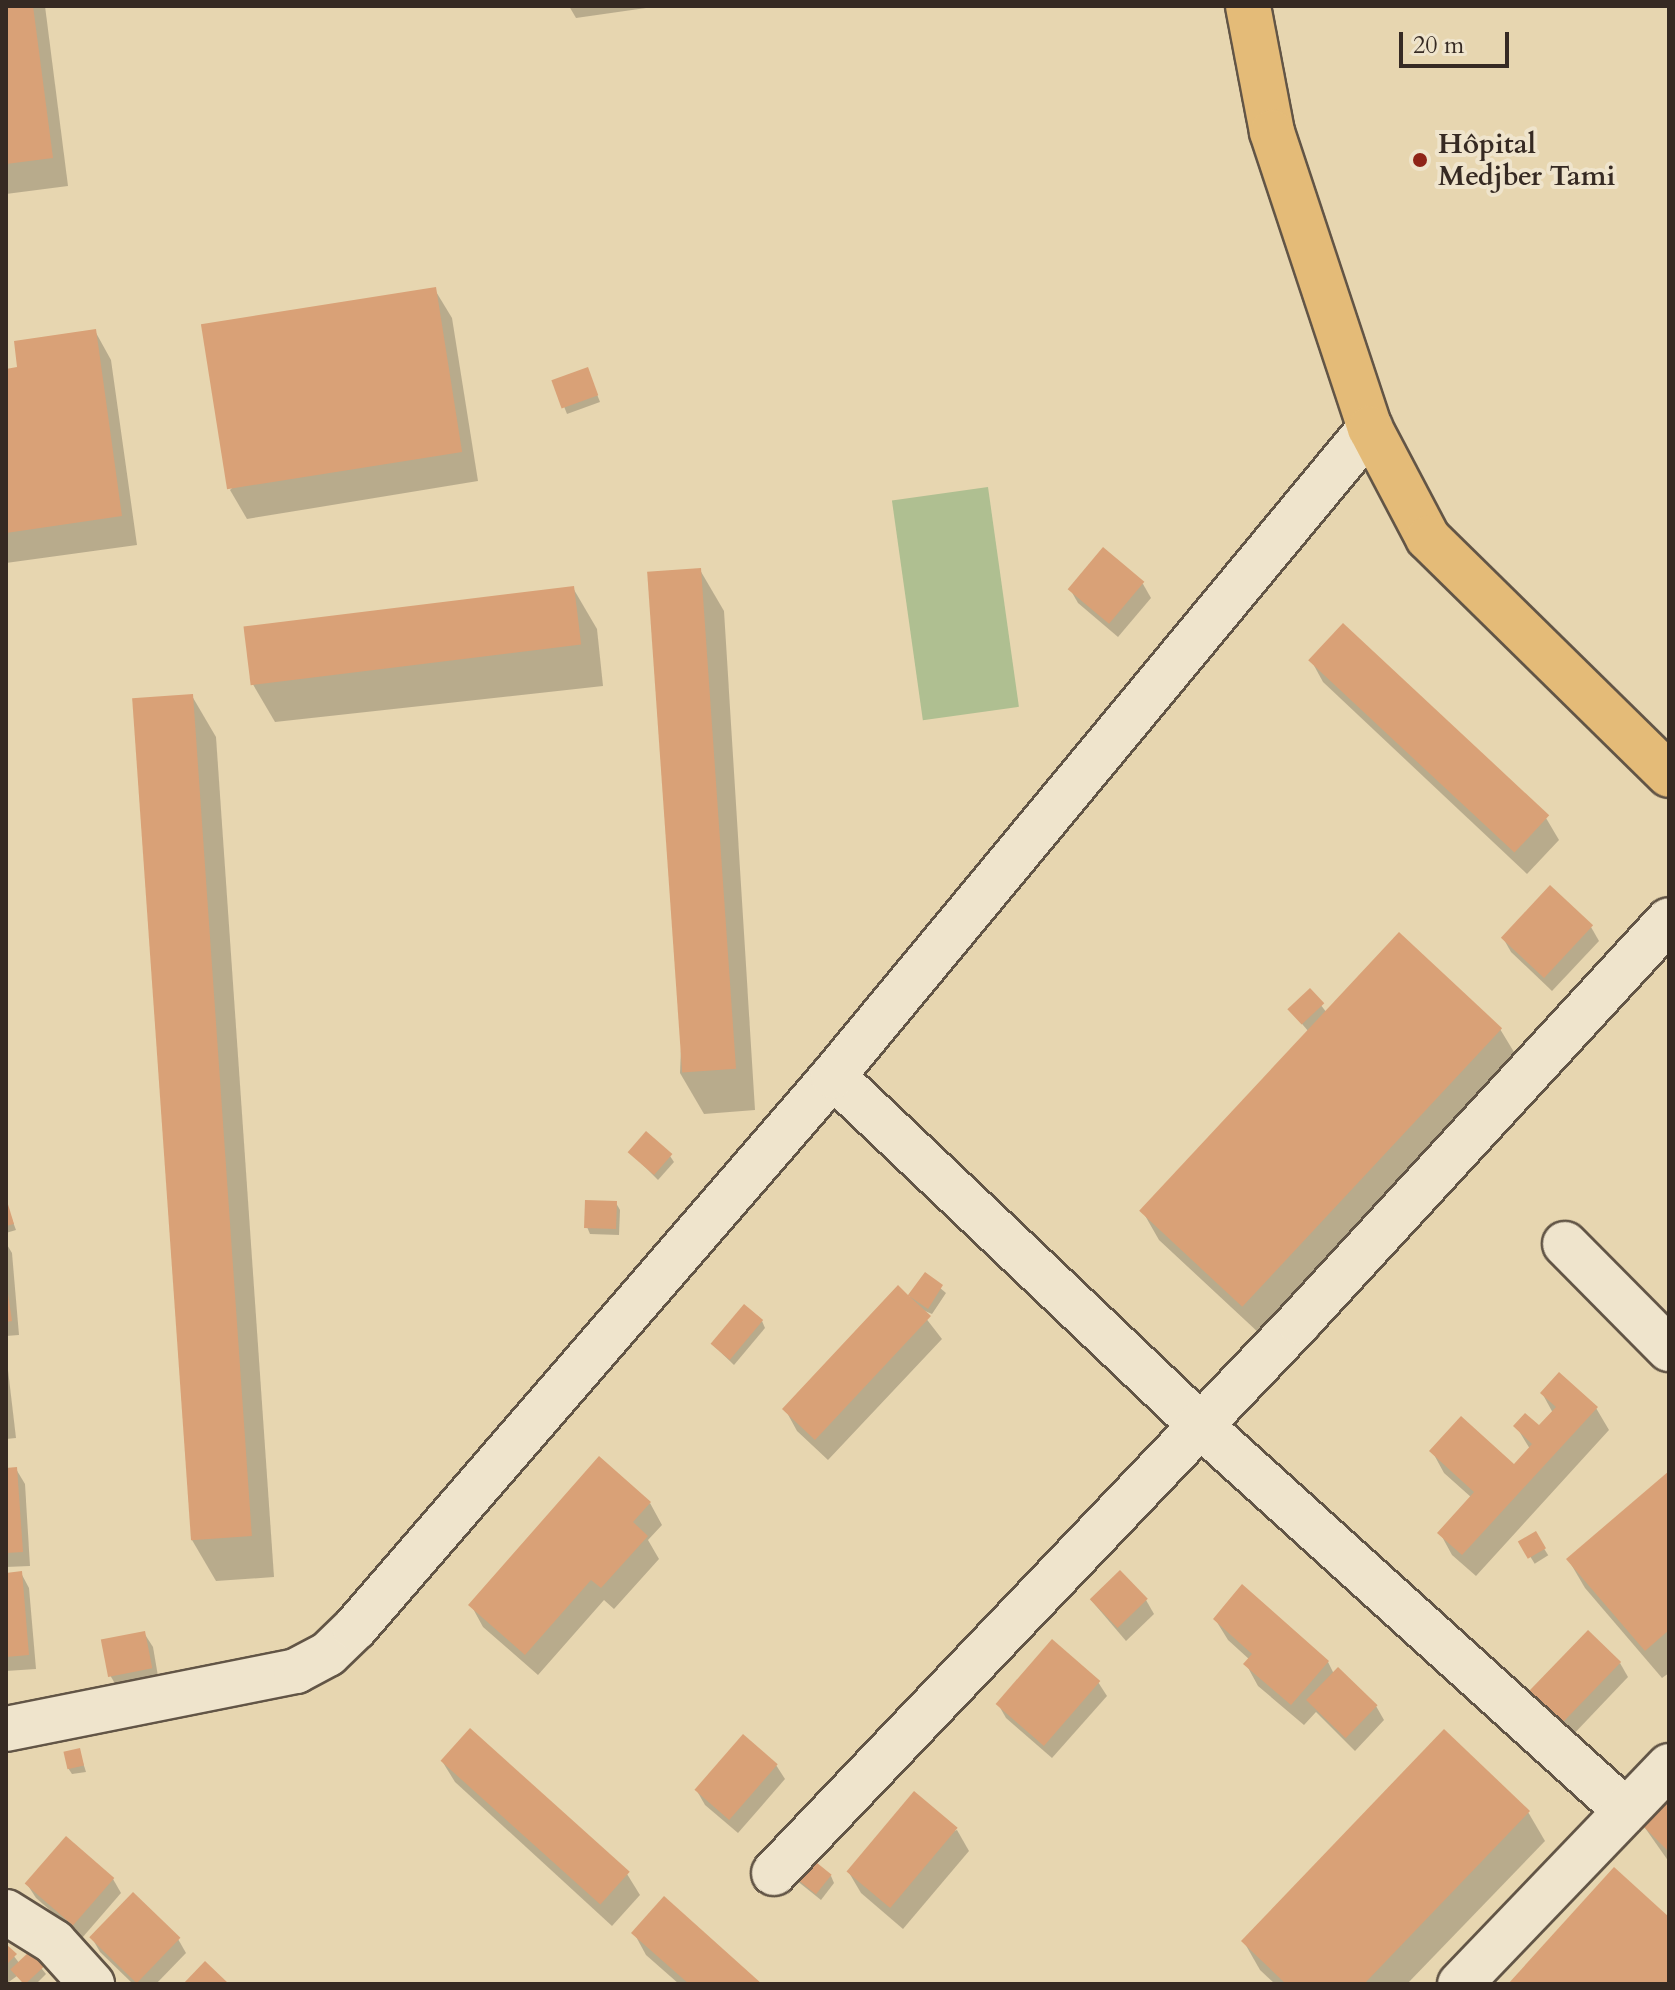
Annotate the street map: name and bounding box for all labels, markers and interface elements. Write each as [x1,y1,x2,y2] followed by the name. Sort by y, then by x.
[1403,16,1513,66] scale bar
[1413,29,1464,62] text: 20 m
[1438,127,1615,193] place label: Hôpital Medjber Tami
[1409,149,1431,171] marker: Hôpital Medjber Tami

